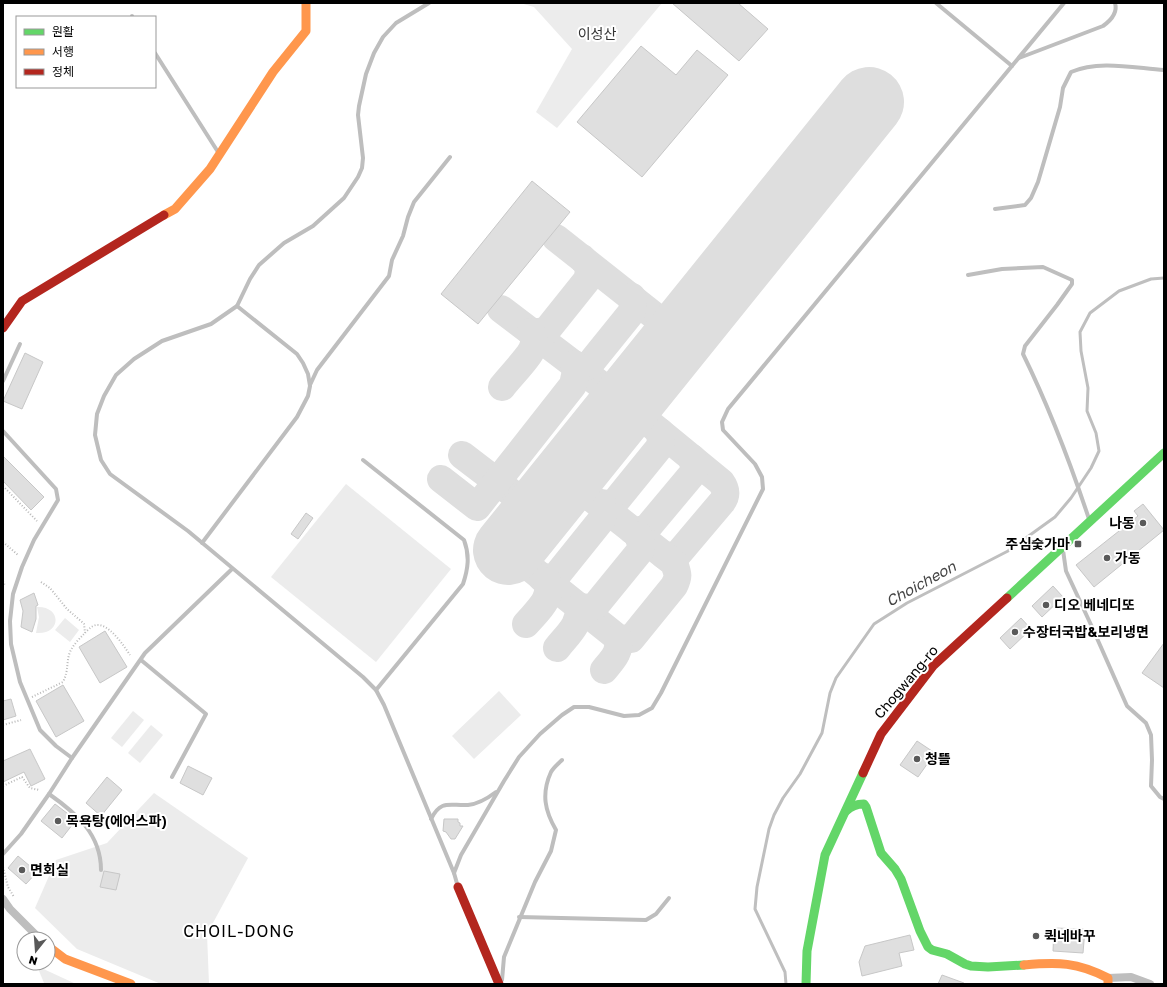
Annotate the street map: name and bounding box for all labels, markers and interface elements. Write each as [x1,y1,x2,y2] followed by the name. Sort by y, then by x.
[16,16,156,88] legend
[52,24,74,39] text: 원활
[578,25,616,42] park label: 이성산
[52,44,74,59] text: 서행
[52,64,74,79] text: 정체
[1109,514,1135,531] place label: 나동
[1138,518,1148,528] marker: 나동
[1006,535,1070,552] place label: 주심숯가마
[1073,539,1083,549] marker: 주심숯가마
[1115,549,1141,566] place label: 가동
[1102,553,1112,563] marker: 가동
[883,556,959,610] water label: Choicheon
[1054,596,1135,613] place label: 디오 베네디또
[1041,600,1051,610] marker: 디오 베네디또
[1023,623,1149,640] place label: 수장터국밥&보리냉면
[1010,627,1020,637] marker: 수장터국밥&보리냉면
[870,642,941,722] street label: Chogwang-ro
[925,750,951,767] place label: 청뜰
[912,754,922,764] marker: 청뜰
[66,812,167,829] place label: 목욕탕(에어스파)
[53,816,63,826] marker: 목욕탕(에어스파)
[30,861,69,878] place label: 면회실
[17,865,27,875] marker: 면회실
[183,921,295,941] district label: CHOIL-DONG
[1044,927,1096,944] place label: 퀵네바꾸
[16,931,56,971] north arrow
[1031,931,1041,941] marker: 퀵네바꾸
[27,954,39,968] text: N

